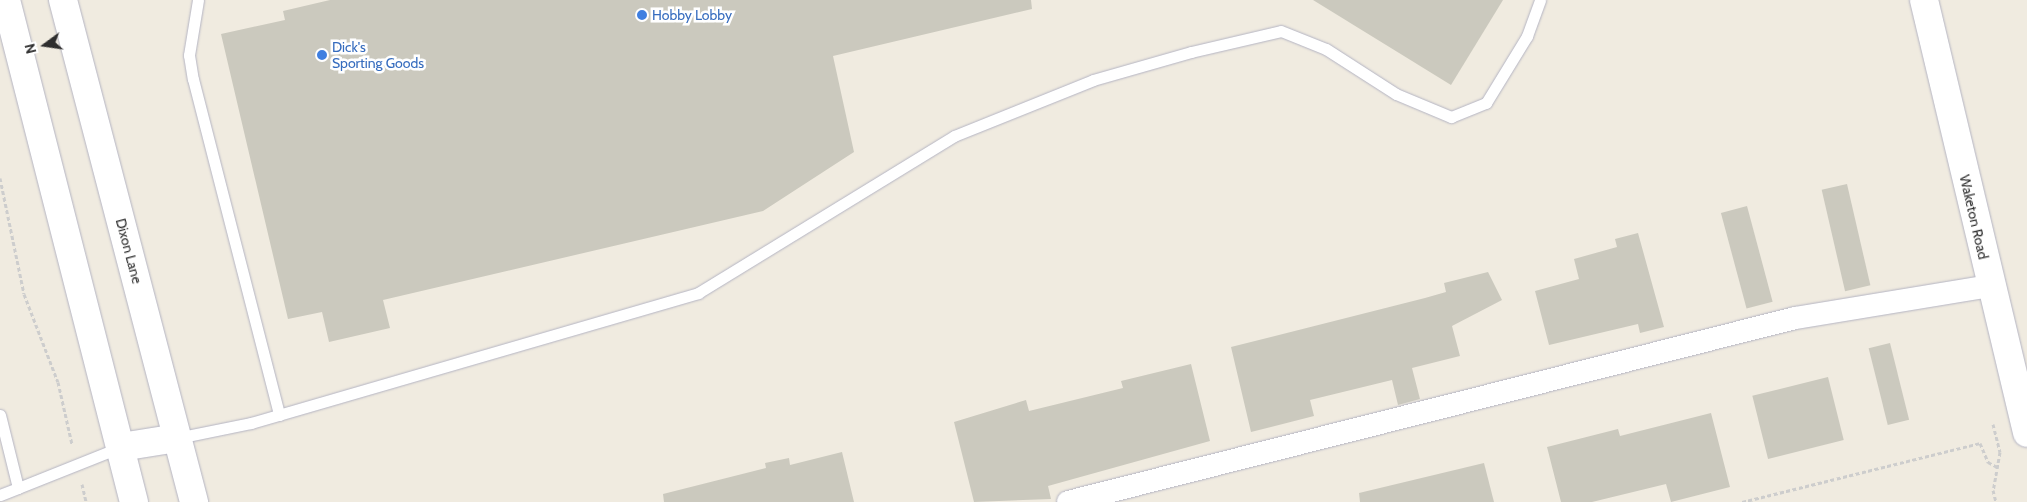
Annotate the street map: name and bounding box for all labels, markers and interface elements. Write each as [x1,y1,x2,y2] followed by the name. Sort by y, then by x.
[652,7,732,23] place label: Hobby Lobby
[636,9,648,21] marker: Hobby Lobby
[20,20,70,70] north arrow
[332,39,424,72] place label: Dick's Sporting Goods
[21,42,40,56] text: N
[316,49,328,61] marker: Dick's Sporting Goods
[1956,173,1992,261] street label: Waketon Road
[112,217,146,285] street label: Dixon Lane

